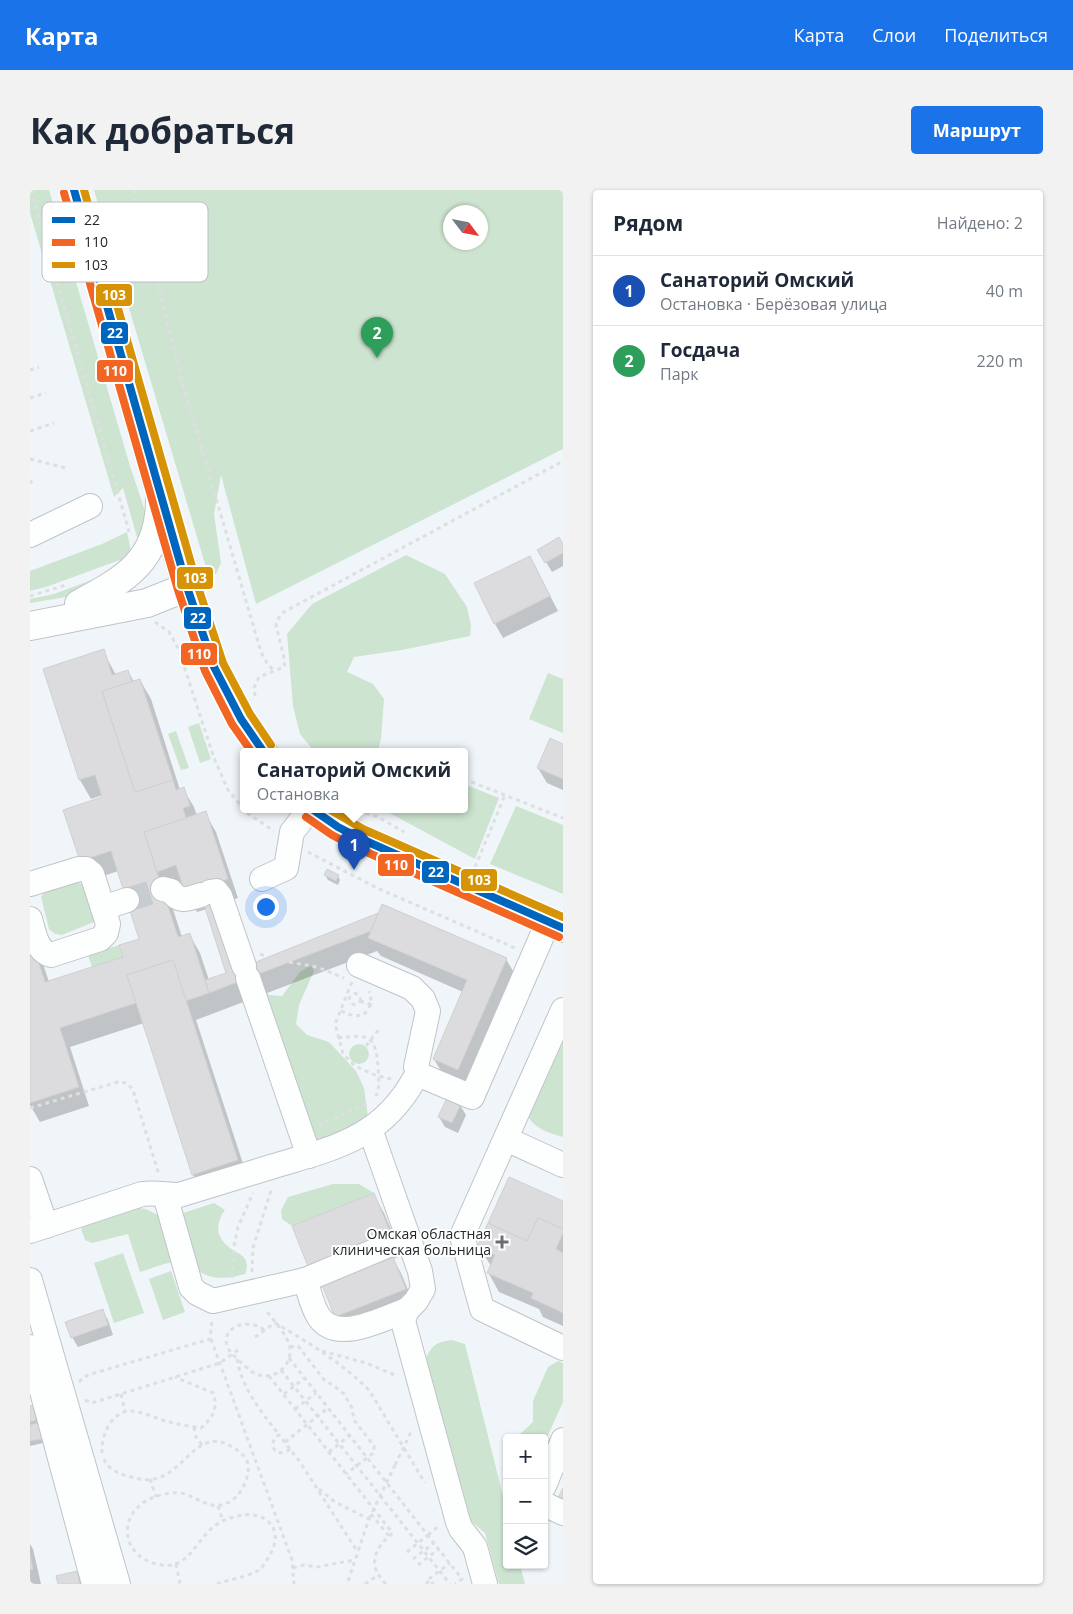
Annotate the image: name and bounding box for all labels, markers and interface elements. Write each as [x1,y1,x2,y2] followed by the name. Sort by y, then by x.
[25,19,99,52] text: Карта
[794,23,844,47] text: Карта
[872,23,916,47] text: Слои
[944,23,1048,47] text: Поделиться
[911,106,1043,154] button: Маршрут
[30,107,295,154] text: Как добраться
[42,202,208,282] legend
[443,205,488,250] north arrow
[613,209,683,237] text: Рядом
[84,210,100,229] text: 22
[937,212,1023,234] text: Найдено: 2
[84,232,108,251] text: 110
[84,255,108,274] text: 103
[660,267,854,293] text: Санаторий Омский
[624,280,634,302] text: 1
[986,280,1023,302] text: 40 m
[95,283,133,307] line badge: 103
[102,285,126,304] text: 103
[660,293,887,315] text: Остановка · Берёзовая улица
[361,317,393,358] pin: 2
[100,321,129,345] line badge: 22
[107,323,123,342] text: 22
[660,337,740,363] text: Госдача
[624,350,634,372] text: 2
[977,350,1023,372] text: 220 m
[96,359,134,383] line badge: 110
[103,361,127,380] text: 110
[660,363,699,385] text: Парк
[176,566,214,590] line badge: 103
[183,568,207,587] text: 103
[183,606,212,630] line badge: 22
[190,608,206,627] text: 22
[180,642,218,666] line badge: 110
[187,644,211,663] text: 110
[240,748,468,813] popup
[257,757,451,783] text: Санаторий Омский
[257,783,339,805] text: Остановка
[338,829,370,870] pin: 1
[377,853,415,877] line badge: 110
[384,855,408,874] text: 110
[421,860,450,884] line badge: 22
[428,862,444,881] text: 22
[460,868,498,892] line badge: 103
[467,870,491,889] text: 103
[253,894,279,920] your location
[332,1224,491,1259] place label: Омская областная клиническая больница
[495,1235,509,1249] marker: Омская областная клиническая больница
[503,1434,548,1569] map controls
[503,1434,548,1479] button: +
[503,1479,548,1524] button: −
[503,1524,548,1569] button: layers

